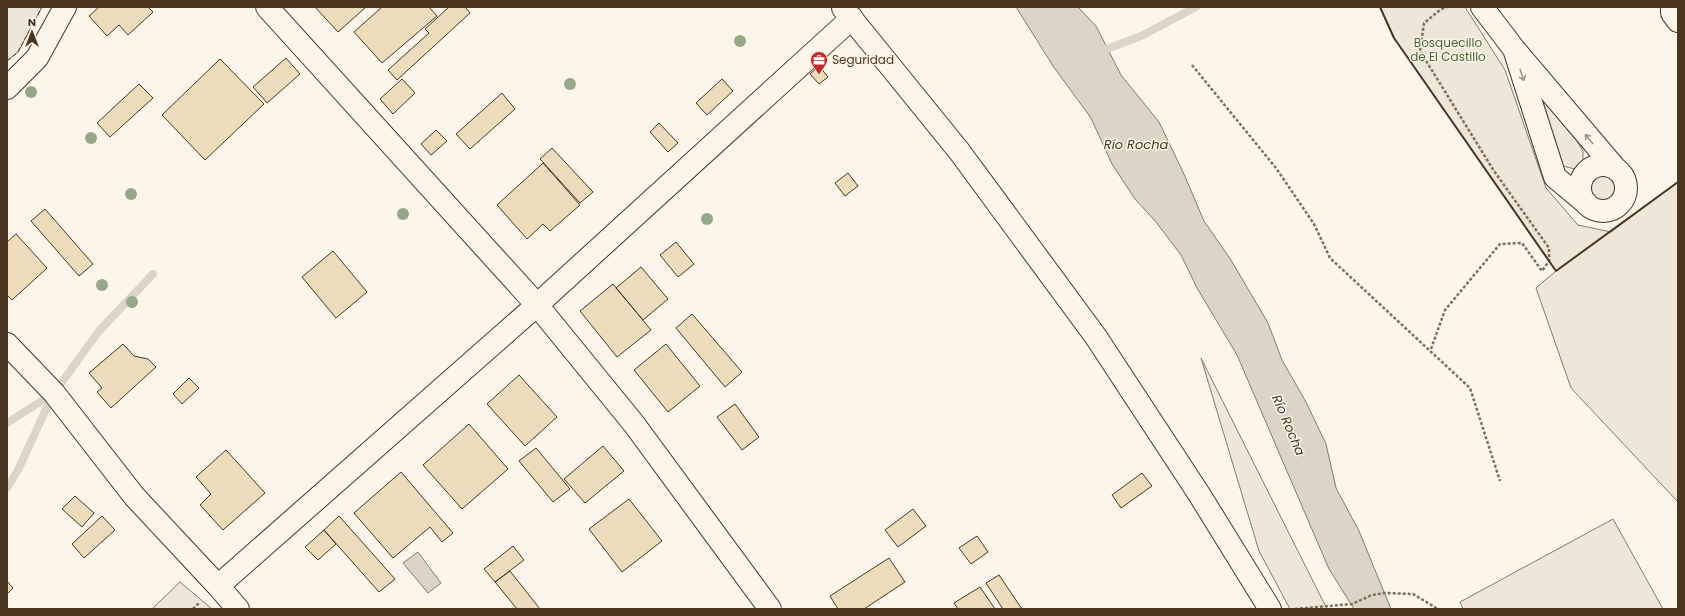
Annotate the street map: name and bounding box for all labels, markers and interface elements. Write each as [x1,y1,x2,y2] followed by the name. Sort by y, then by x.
[12,12,52,52] north arrow
[28,14,36,30] text: N
[1410,34,1486,65] park label: Bosquecillo de El Castillo
[809,50,829,75] office icon: Seguridad
[832,51,894,68] place label: Seguridad
[1519,68,1526,81] one-way arrow
[1585,133,1594,144] one-way arrow
[1104,135,1168,154] water label: Río Rocha
[1267,392,1310,459] water label: Río Rocha

